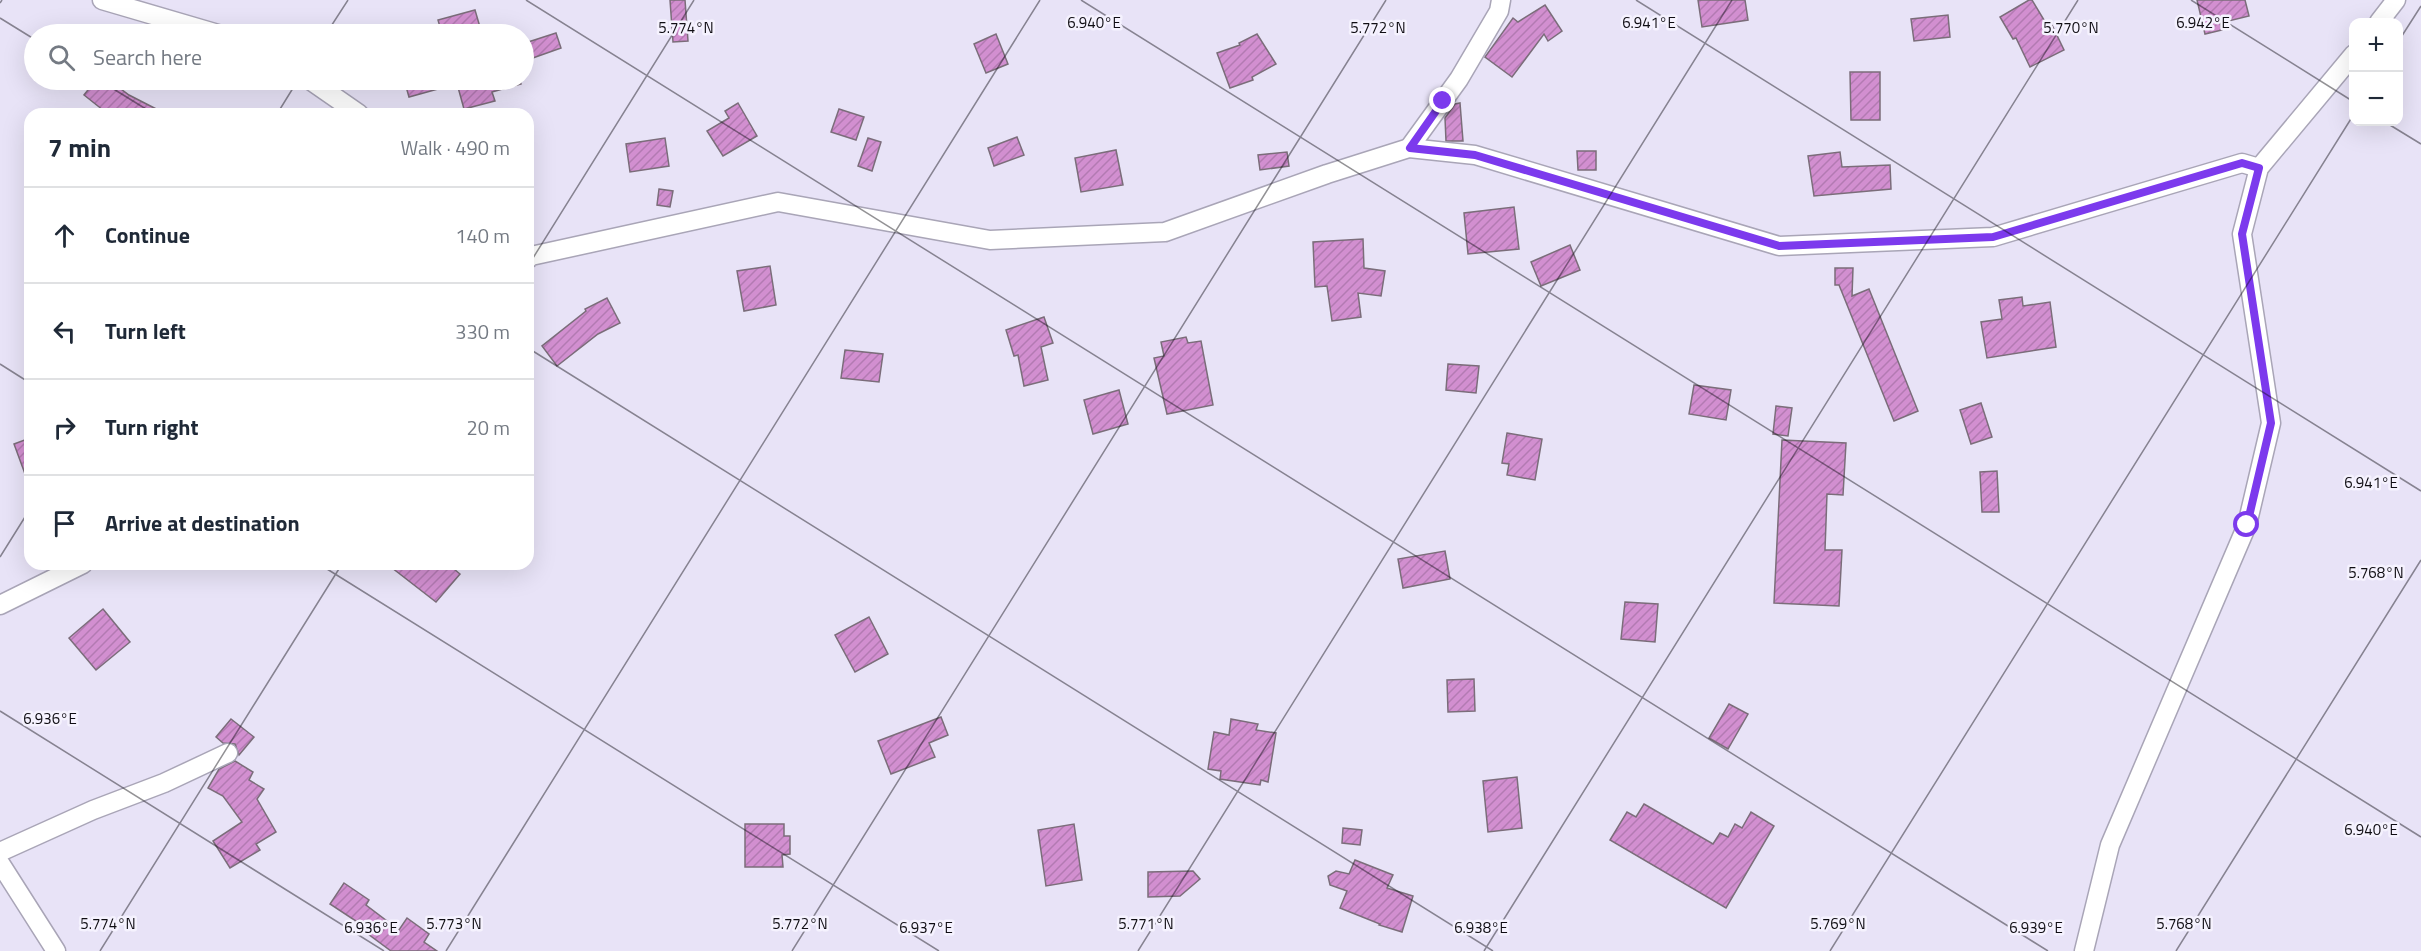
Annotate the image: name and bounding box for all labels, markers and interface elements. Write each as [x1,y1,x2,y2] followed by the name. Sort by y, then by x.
[1067,11,1121,34] text: 6.940°E
[1622,11,1676,34] text: 6.941°E
[2176,11,2230,34] text: 6.942°E
[658,16,714,39] text: 5.774°N
[1350,16,1406,39] text: 5.772°N
[2043,16,2099,39] text: 5.770°N
[2349,18,2403,126] map controls
[2349,18,2403,72] button: +
[24,24,534,90] search box
[93,40,202,74] text: Search here
[45,41,78,74] icon: search
[2349,72,2403,126] button: −
[1429,87,1455,113] route end
[48,128,111,167] text: 7 min
[401,132,510,163] text: Walk · 490 m
[105,218,190,252] text: Continue
[48,219,81,252] icon: ahead
[455,220,510,251] text: 140 m
[105,314,186,348] text: Turn left
[48,315,81,348] icon: left
[455,316,510,347] text: 330 m
[105,410,199,444] text: Turn right
[48,411,81,444] icon: right
[466,412,510,443] text: 20 m
[2344,471,2398,494] text: 6.941°E
[105,506,300,540] text: Arrive at destination
[48,507,81,540] icon: arrive
[2233,511,2259,537] route start
[2348,561,2404,584] text: 5.768°N
[23,707,77,730] text: 6.936°E
[2344,818,2398,841] text: 6.940°E
[80,912,136,935] text: 5.774°N
[426,912,482,935] text: 5.773°N
[772,912,828,935] text: 5.772°N
[1118,912,1174,935] text: 5.771°N
[1810,912,1866,935] text: 5.769°N
[2156,912,2212,935] text: 5.768°N
[344,916,398,939] text: 6.936°E
[899,916,953,939] text: 6.937°E
[1454,916,1508,939] text: 6.938°E
[2009,916,2063,939] text: 6.939°E

